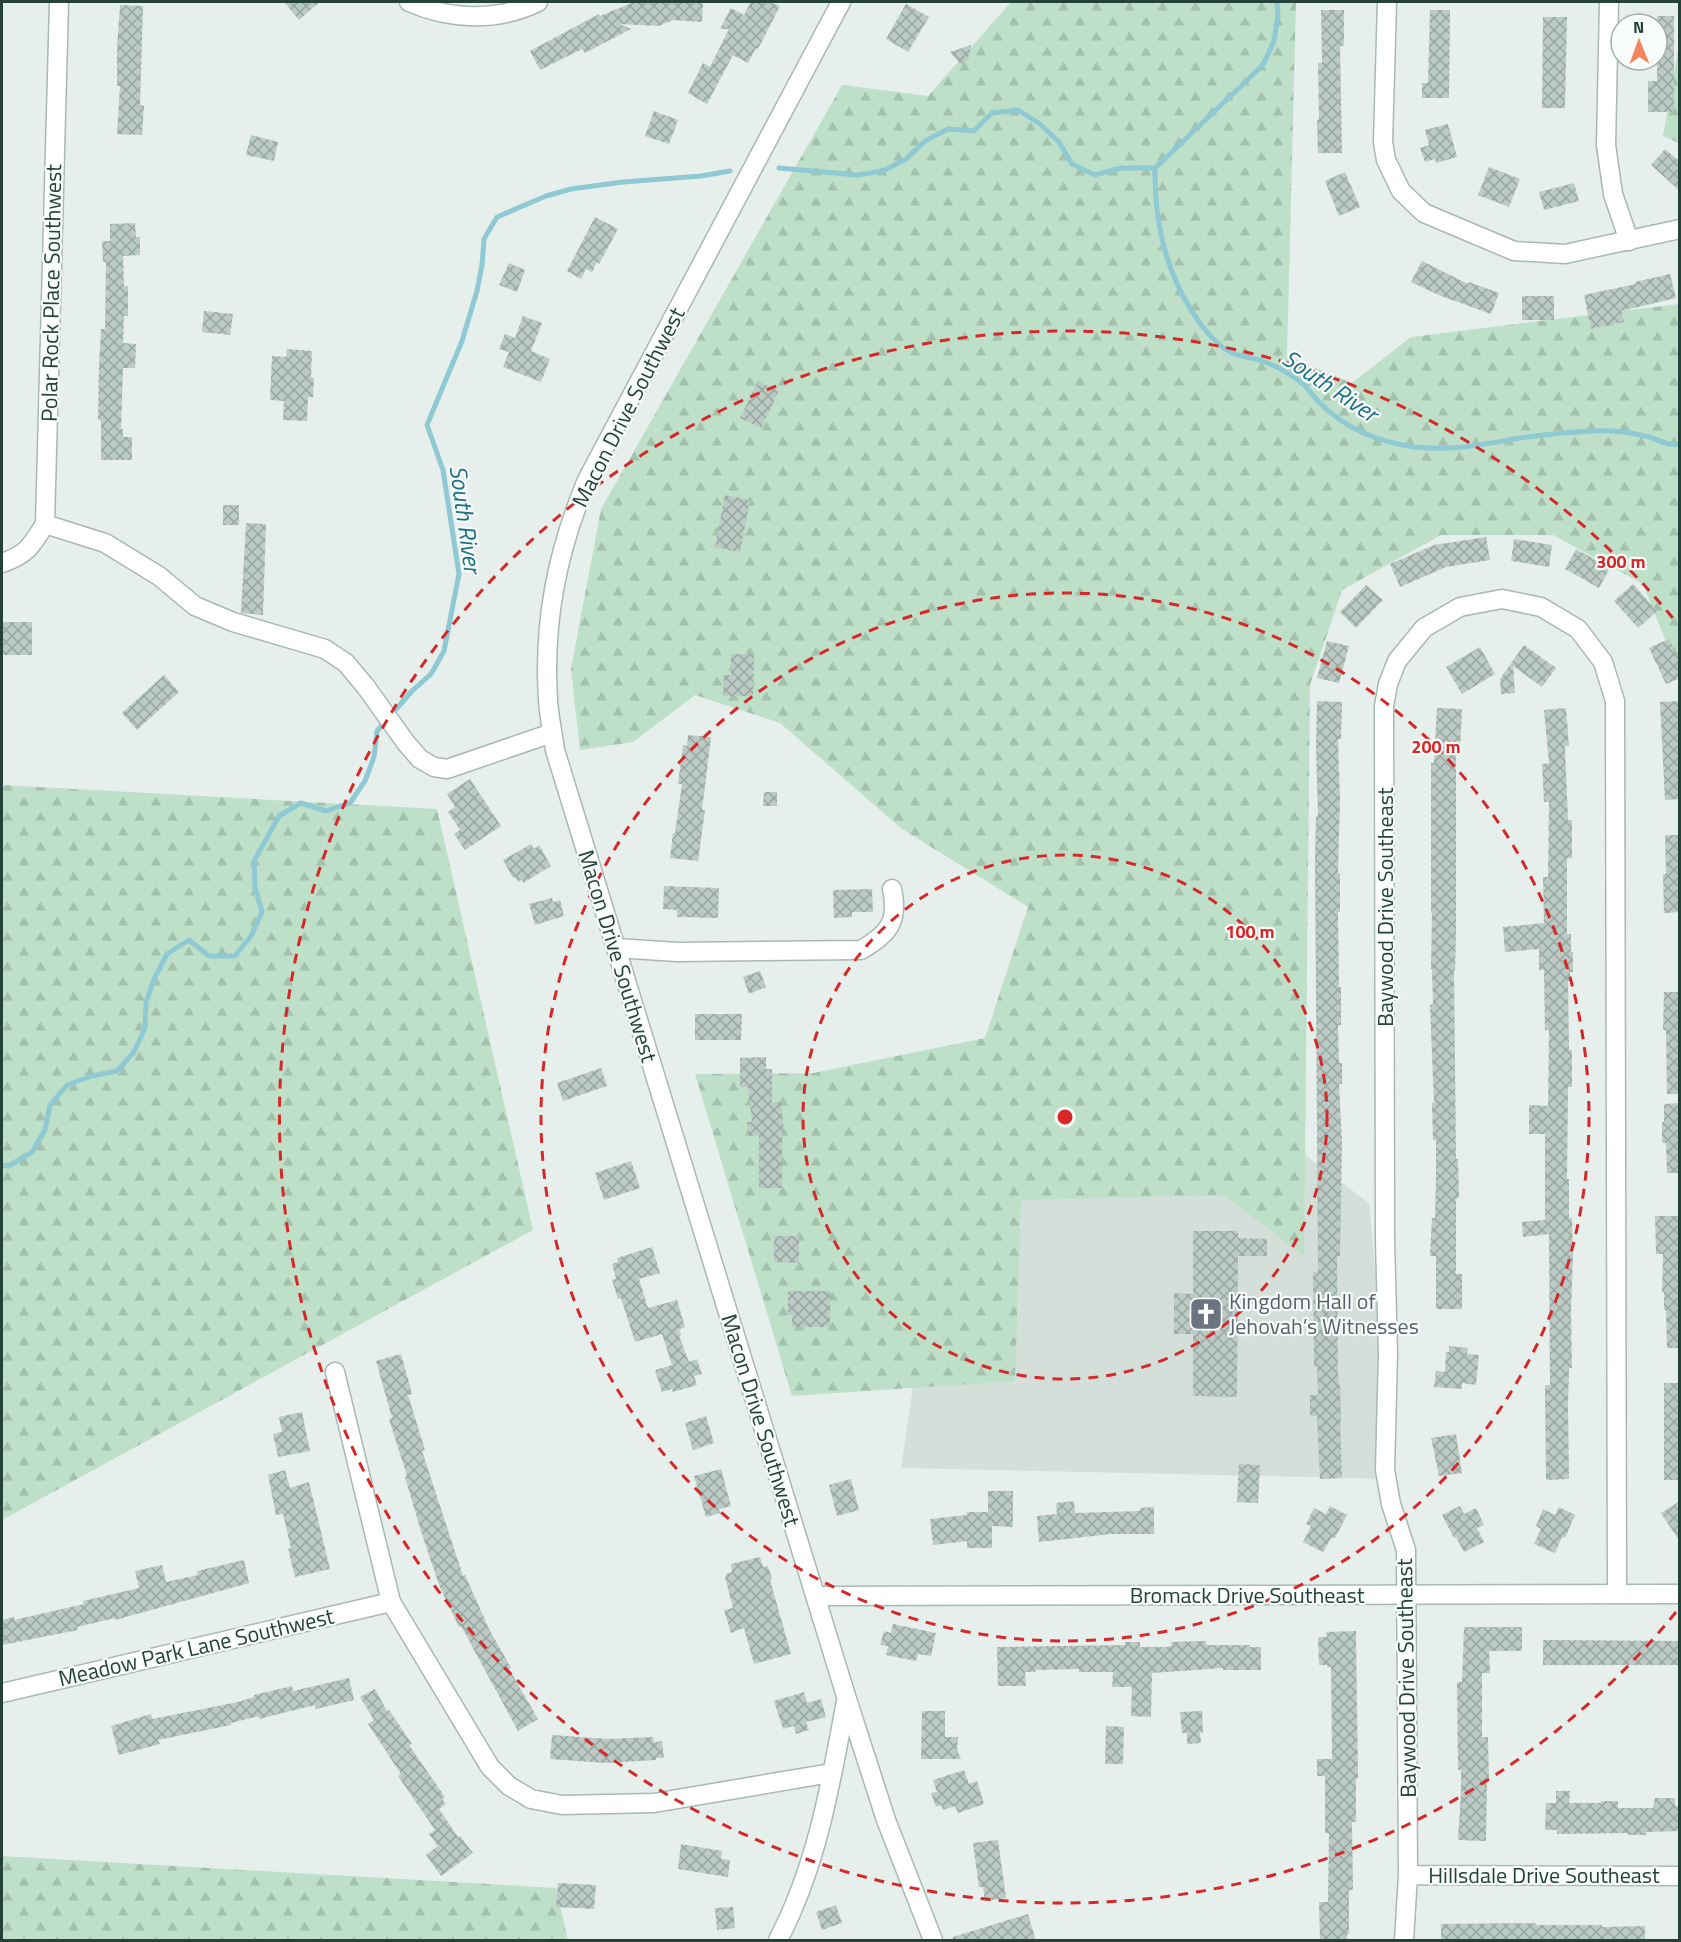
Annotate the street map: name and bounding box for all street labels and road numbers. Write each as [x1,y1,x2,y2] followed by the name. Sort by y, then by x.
[32,163,70,422] street label: Polar Rock Place Southwest
[563,301,693,513] street label: Macon Drive Southwest
[1368,787,1402,1027] street label: Baywood Drive Southeast
[569,846,667,1067] street label: Macon Drive Southwest
[712,1310,810,1531] street label: Macon Drive Southwest
[1387,1558,1425,1798] street label: Baywood Drive Southeast
[1130,1578,1365,1612] street label: Bromack Drive Southeast
[55,1599,337,1695] street label: Meadow Park Lane Southwest
[1428,1858,1660,1892] street label: Hillsdale Drive Southeast

